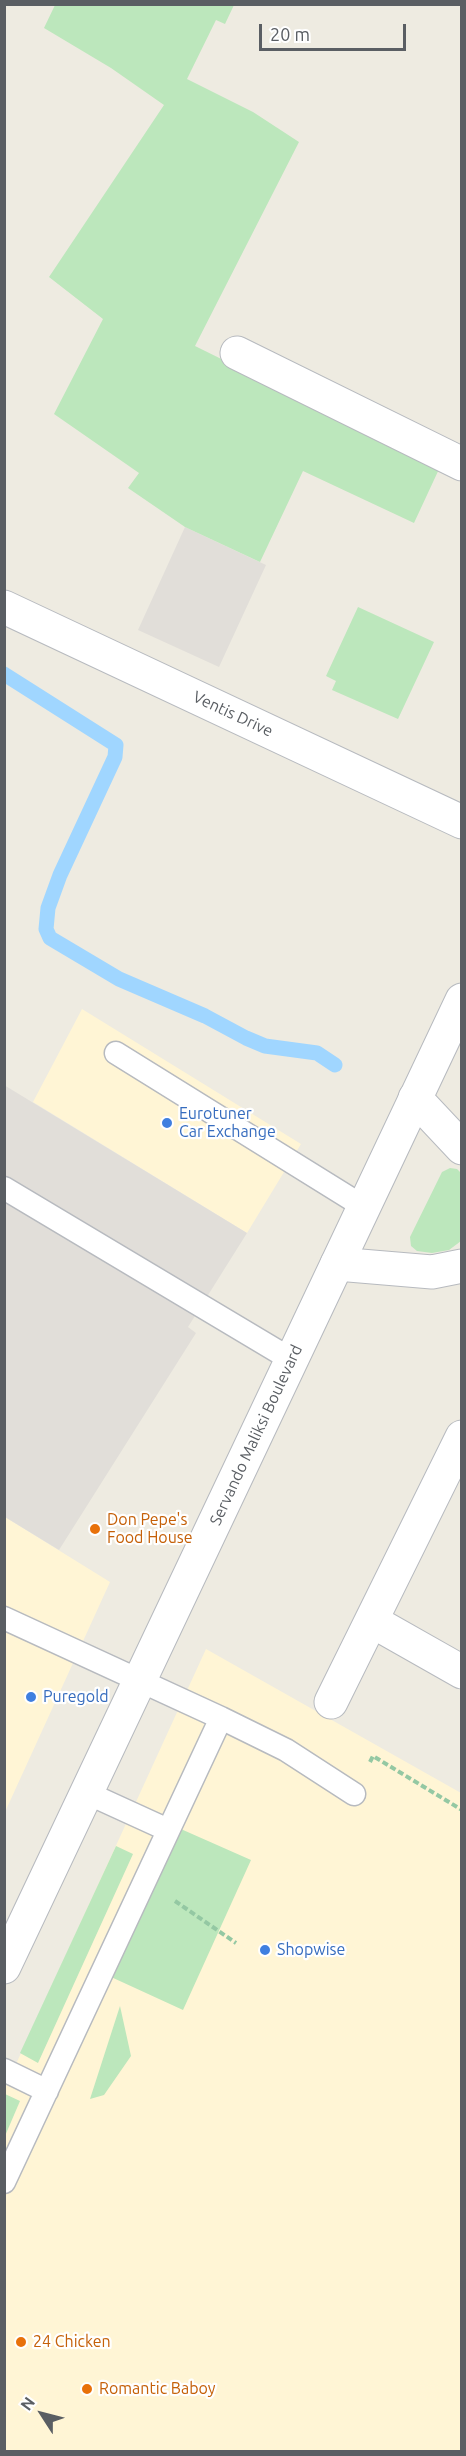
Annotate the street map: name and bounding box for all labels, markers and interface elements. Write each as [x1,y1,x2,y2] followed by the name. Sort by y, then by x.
[262,12,409,50] scale bar
[270,24,310,44] text: 20 m
[190,687,276,741] street label: Ventis Drive
[179,1104,276,1142] place label: Eurotuner Car Exchange
[160,1116,174,1130] marker: Eurotuner Car Exchange
[206,1342,306,1528] street label: Servando Maliksi Boulevard
[107,1510,193,1548] place label: Don Pepe's Food House
[88,1522,102,1536] marker: Don Pepe's Food House
[43,1687,109,1707] place label: Puregold
[24,1690,38,1704] marker: Puregold
[277,1940,345,1960] place label: Shopwise
[258,1943,272,1957] marker: Shopwise
[33,2332,111,2352] place label: 24 Chicken
[14,2335,28,2349] marker: 24 Chicken
[99,2379,216,2399] place label: Romantic Baboy
[80,2382,94,2396] marker: Romantic Baboy
[12,2384,72,2444] north arrow
[17,2393,38,2414] text: N

